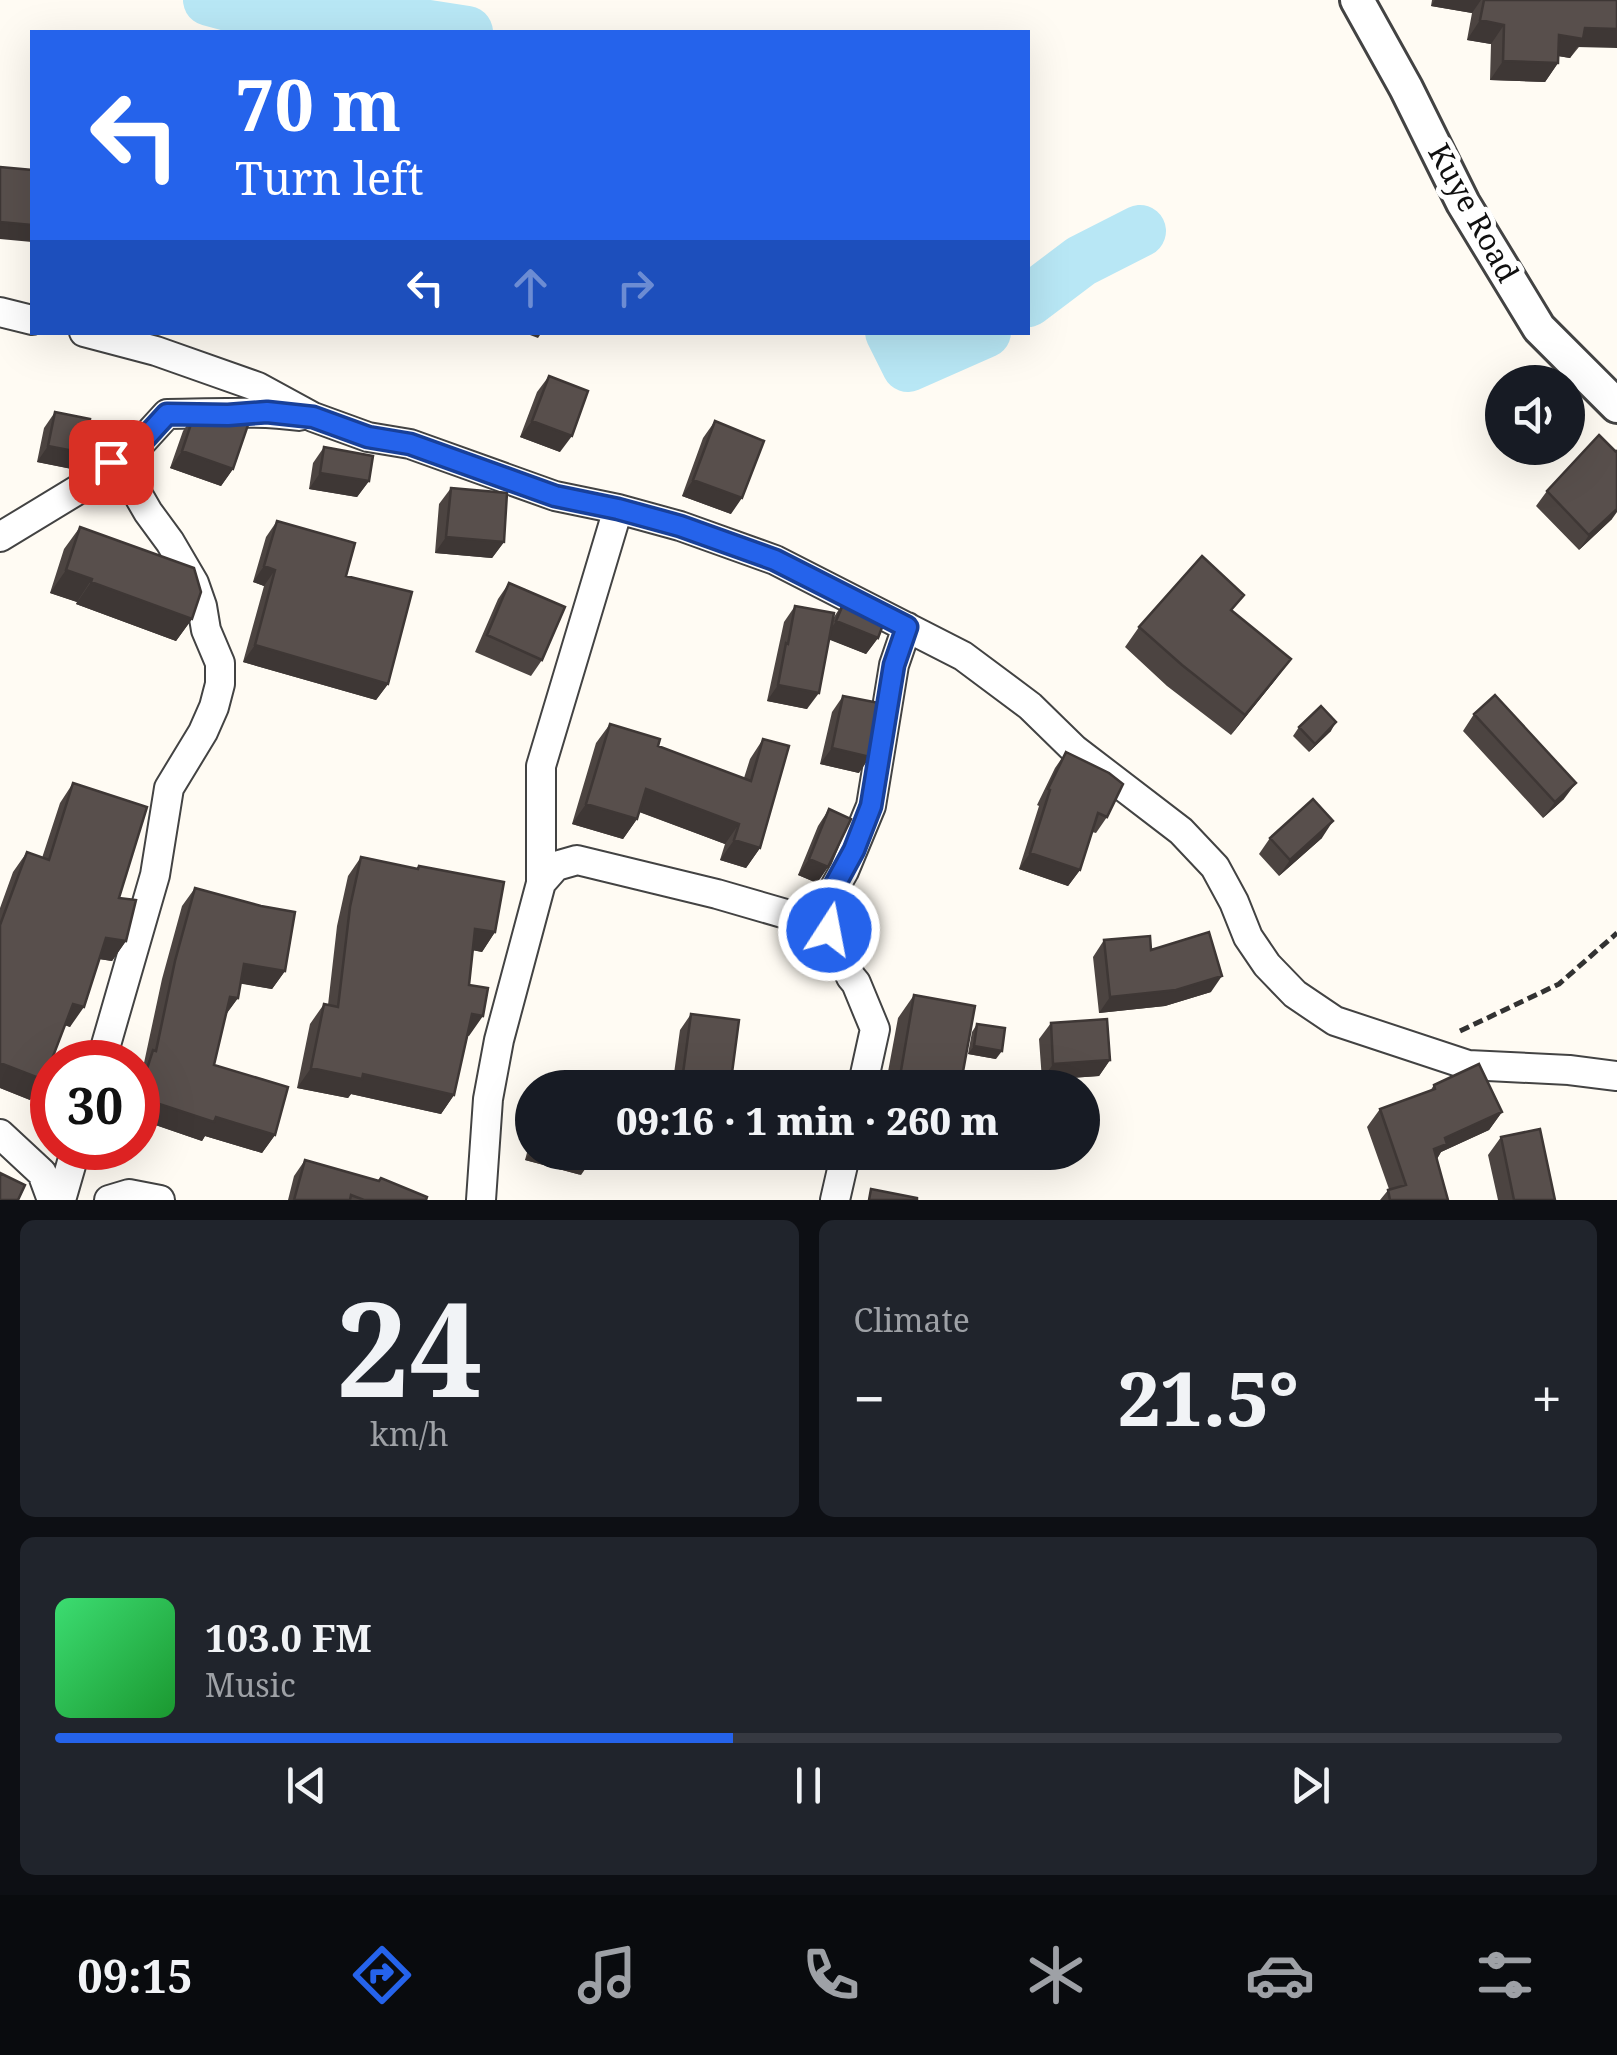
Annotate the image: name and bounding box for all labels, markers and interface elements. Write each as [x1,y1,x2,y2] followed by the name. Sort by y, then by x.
[235,56,401,152] text: 70 m
[70,70,200,200] icon: left
[1419,136,1529,289] street label: Kuye Road
[235,147,424,208] text: Turn left
[398,260,453,315] icon: left
[503,260,558,315] icon: ahead
[608,260,663,315] icon: right
[1485,365,1585,465] map controls
[1485,365,1585,465] button: sound
[69,420,154,505] pin
[84,435,139,490] icon: arrive
[777,878,881,982] position arrow
[30,1040,160,1170] speed limit sign: 30
[616,1094,999,1146] text: 09:16 · 1 min · 260 m
[336,1258,483,1435] text: 24
[854,1298,970,1341] text: Climate
[1118,1346,1299,1448] text: 21.5°
[854,1360,885,1435] text: −
[1531,1360,1562,1435] text: +
[370,1412,449,1455] text: km/h
[205,1611,372,1663] text: 103.0 FM
[205,1663,296,1706] text: Music
[279,1758,334,1813] icon: previous
[781,1758,836,1813] icon: pause
[1283,1758,1338,1813] icon: next
[347,1940,417,2010] icon: directions
[572,1940,642,2010] icon: music
[796,1940,866,2010] icon: phone
[1021,1940,1091,2010] icon: climate
[1245,1940,1315,2010] icon: car
[1470,1940,1540,2010] icon: filters
[77,1945,193,2006] text: 09:15

